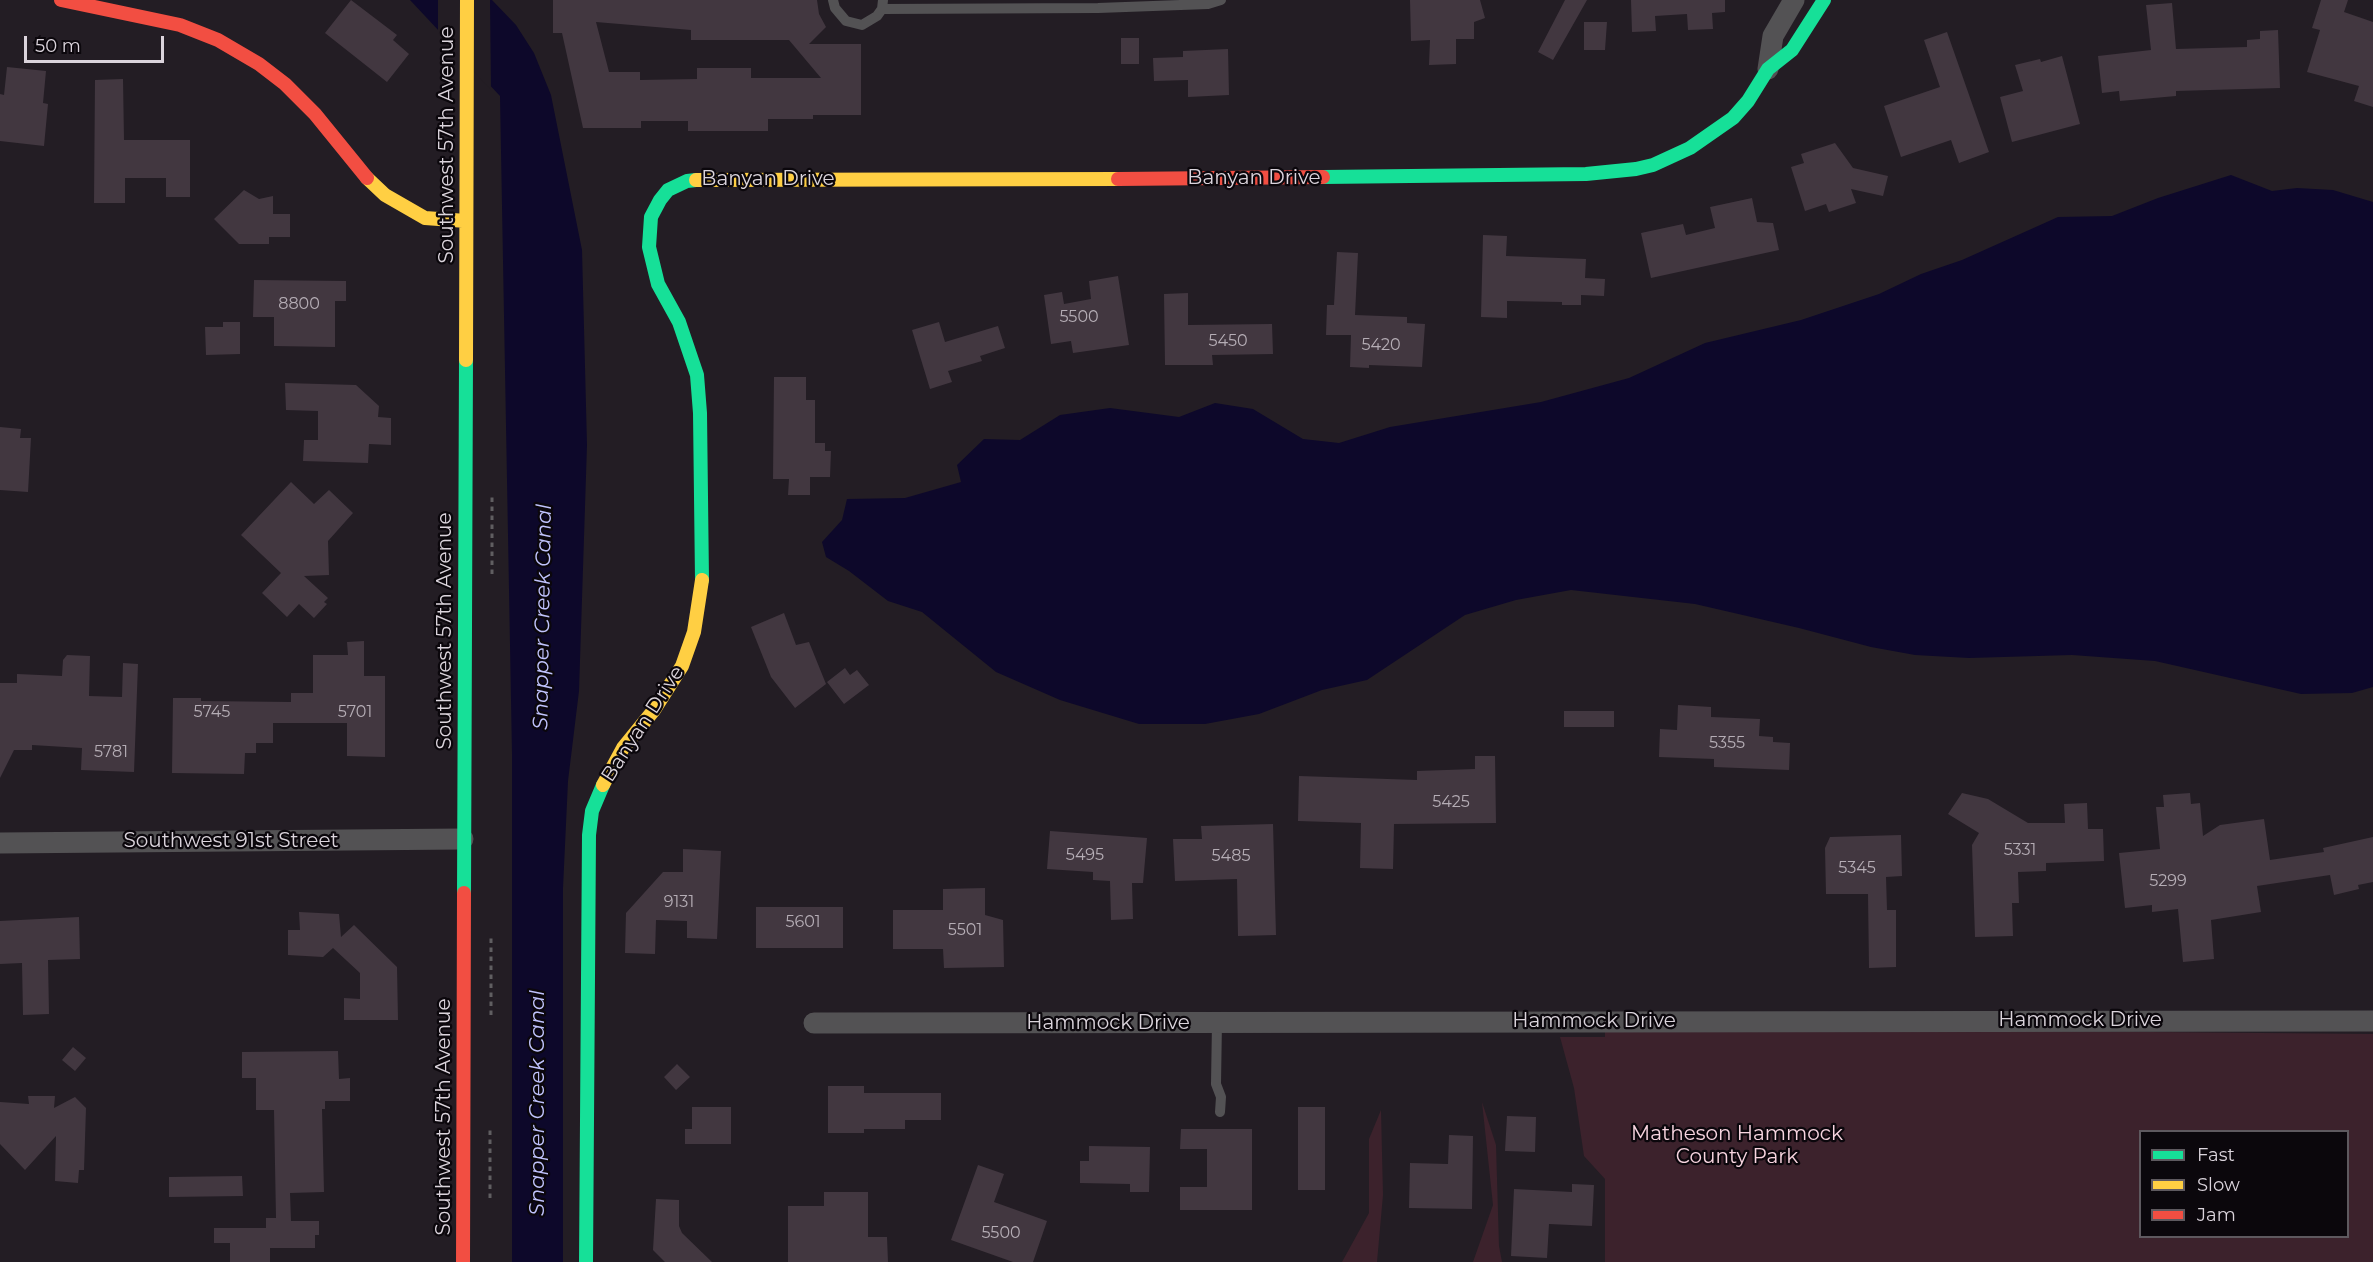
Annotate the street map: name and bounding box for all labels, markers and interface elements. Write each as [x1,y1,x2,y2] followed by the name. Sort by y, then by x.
[27,24,166,62] scale bar
[435,26,459,264] street label: Southwest 57th Avenue
[35,35,81,57] text: 50 m
[1187,166,1321,190] street label: Banyan Drive
[701,167,835,191] street label: Banyan Drive
[278,294,320,314] house number: 8800
[1059,307,1099,327] house number: 5500
[1208,331,1248,351] house number: 5450
[1361,335,1401,355] house number: 5420
[528,504,558,730] water label: Snapper Creek Canal
[433,512,457,750] street label: Southwest 57th Avenue
[597,662,689,786] street label: Banyan Drive
[194,702,230,722] house number: 5745
[338,702,372,722] house number: 5701
[1709,733,1745,753] house number: 5355
[94,742,128,762] house number: 5781
[1432,792,1470,812] house number: 5425
[123,829,339,853] street label: Southwest 91st Street
[2004,840,2036,860] house number: 5331
[1066,845,1104,865] house number: 5495
[1211,846,1251,866] house number: 5485
[1838,858,1876,878] house number: 5345
[2149,871,2187,891] house number: 5299
[664,892,694,912] house number: 9131
[785,912,821,932] house number: 5601
[948,920,982,940] house number: 5501
[525,990,551,1216] water label: Snapper Creek Canal
[432,998,456,1236] street label: Southwest 57th Avenue
[1998,1008,2162,1032] street label: Hammock Drive
[1512,1009,1676,1033] street label: Hammock Drive
[1026,1011,1190,1035] street label: Hammock Drive
[1631,1122,1843,1169] park label: Matheson Hammock County Park
[2139,1130,2349,1238] legend
[2197,1144,2235,1166] text: Fast
[2197,1174,2240,1196] text: Slow
[2197,1204,2236,1226] text: Jam
[981,1223,1021,1243] house number: 5500

